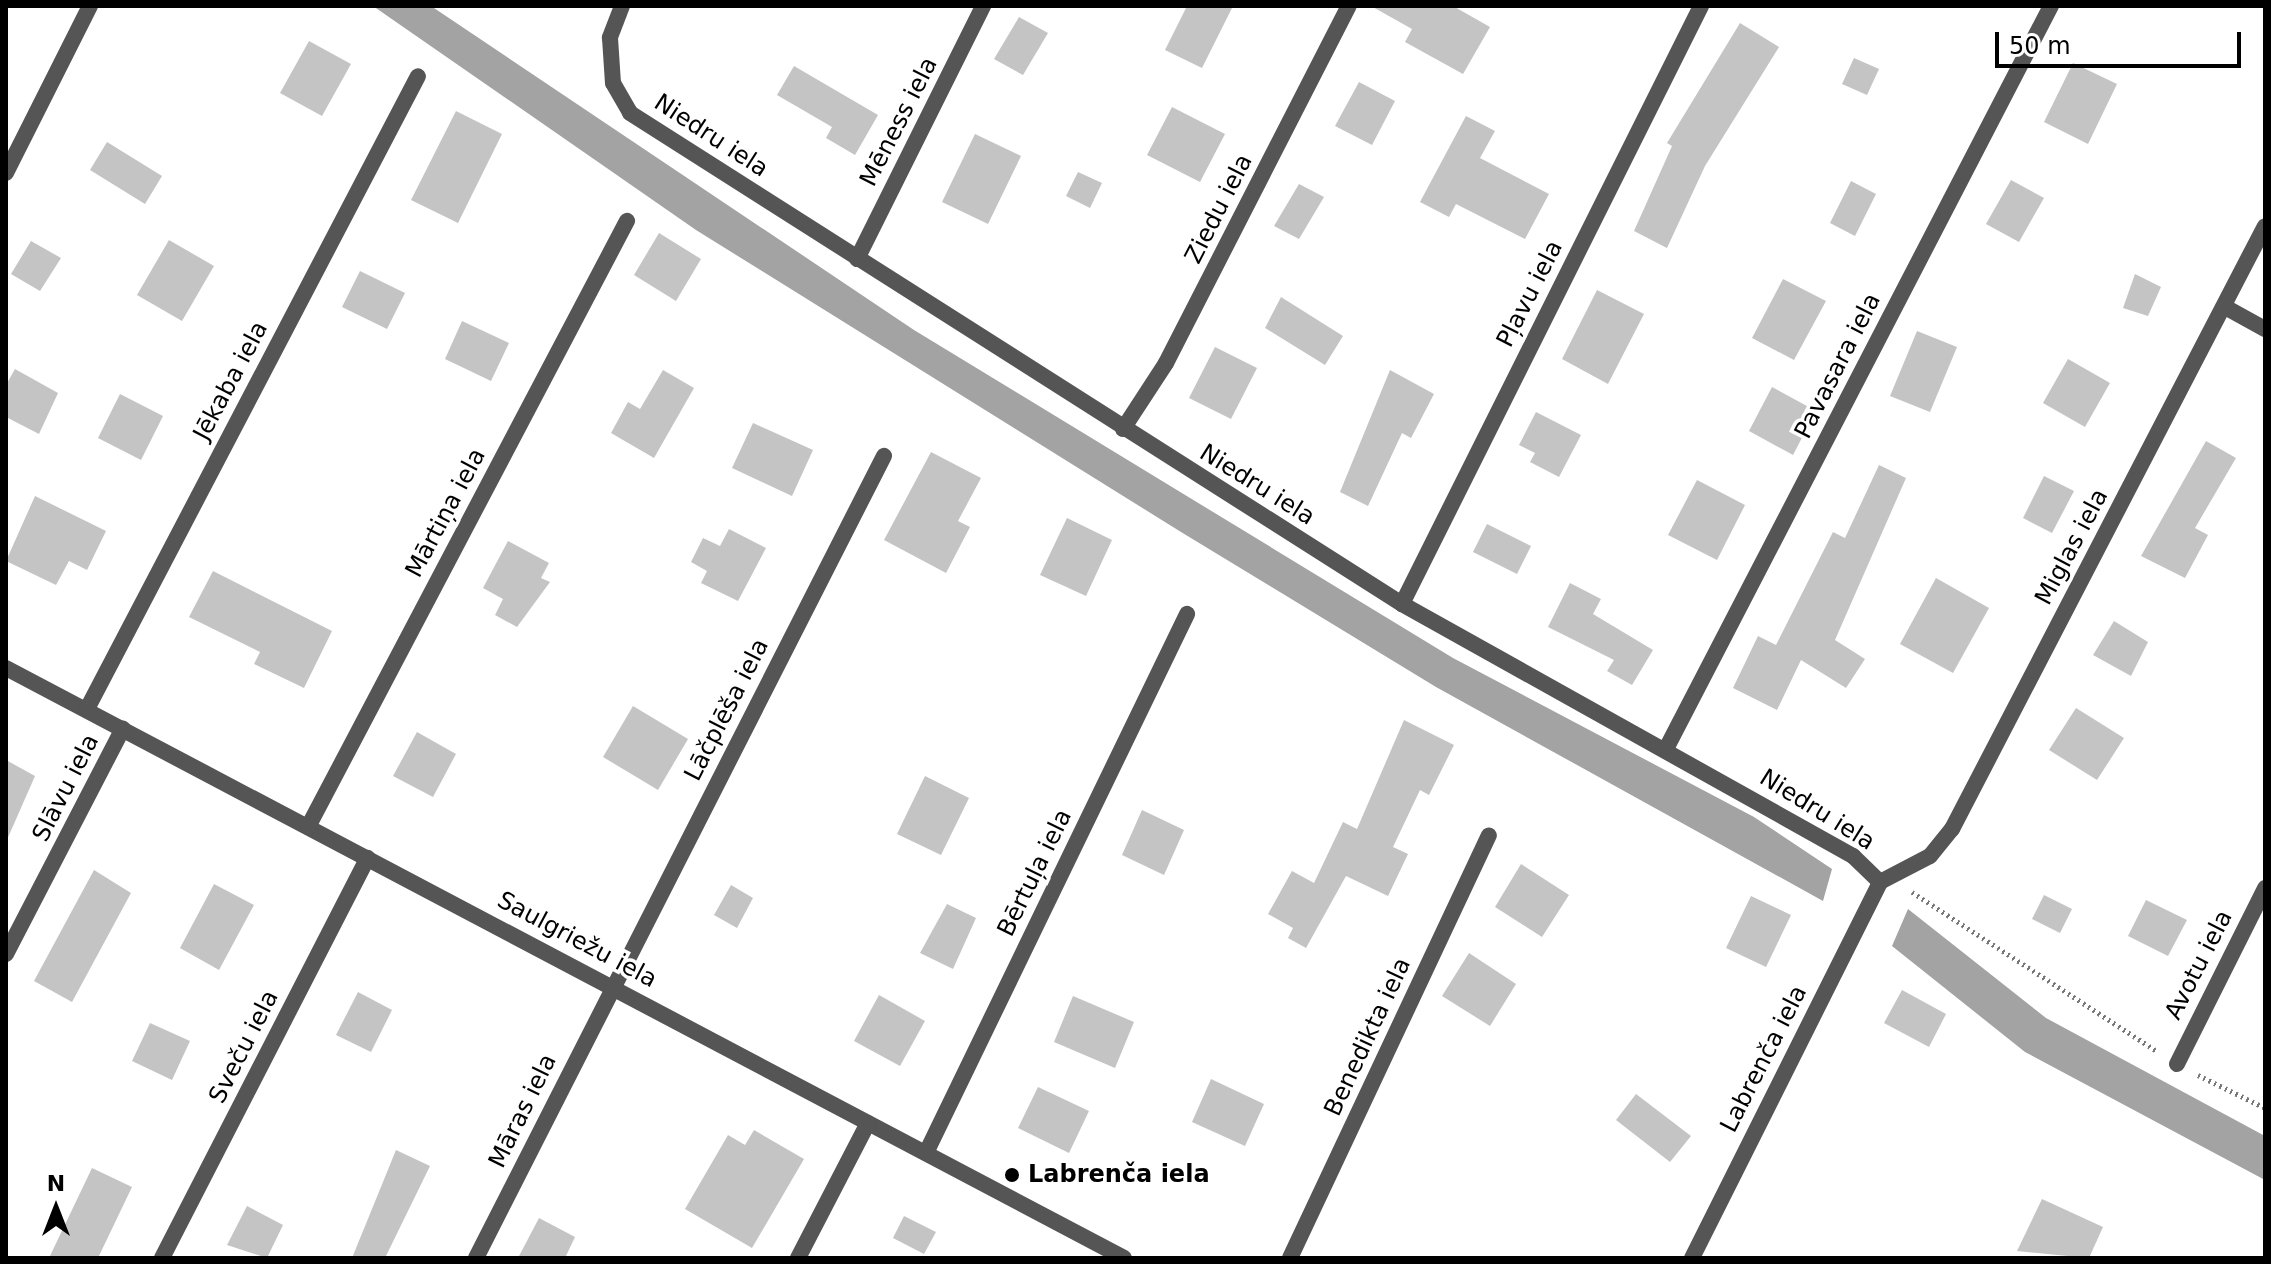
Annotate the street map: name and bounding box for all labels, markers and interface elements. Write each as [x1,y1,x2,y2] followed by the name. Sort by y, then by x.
[1999,16,2245,66] scale bar
[2009,32,2071,60] text: 50 m
[854,53,944,191] street label: Mēness iela
[649,88,773,184] street label: Niedru iela
[1179,150,1259,268] street label: Ziedu iela
[1491,236,1569,352] street label: Pļavu iela
[1789,289,1887,443] street label: Pavasara iela
[188,317,274,445] street label: Jēkaba iela
[1194,438,1320,532] street label: Niedru iela
[400,444,492,582] street label: Mārtiņa iela
[2029,484,2115,610] street label: Miglas iela
[679,634,775,786] street label: Lāčplēša iela
[27,730,105,846] street label: Slāvu iela
[1754,763,1880,857] street label: Niedru iela
[992,805,1078,941] street label: Bērtuļa iela
[492,886,662,994] street label: Saulgriežu iela
[2159,905,2239,1025] street label: Avotu iela
[1319,953,1417,1121] street label: Benedikta iela
[1715,981,1813,1137] street label: Labrenča iela
[203,986,285,1108] street label: Sveču iela
[483,1049,563,1173] street label: Māras iela
[1028,1161,1210,1189] place label: Labrenča iela
[1003,1166,1021,1184] marker: Labrenča iela
[16,1168,96,1248] north arrow
[47,1171,65,1196] text: N

